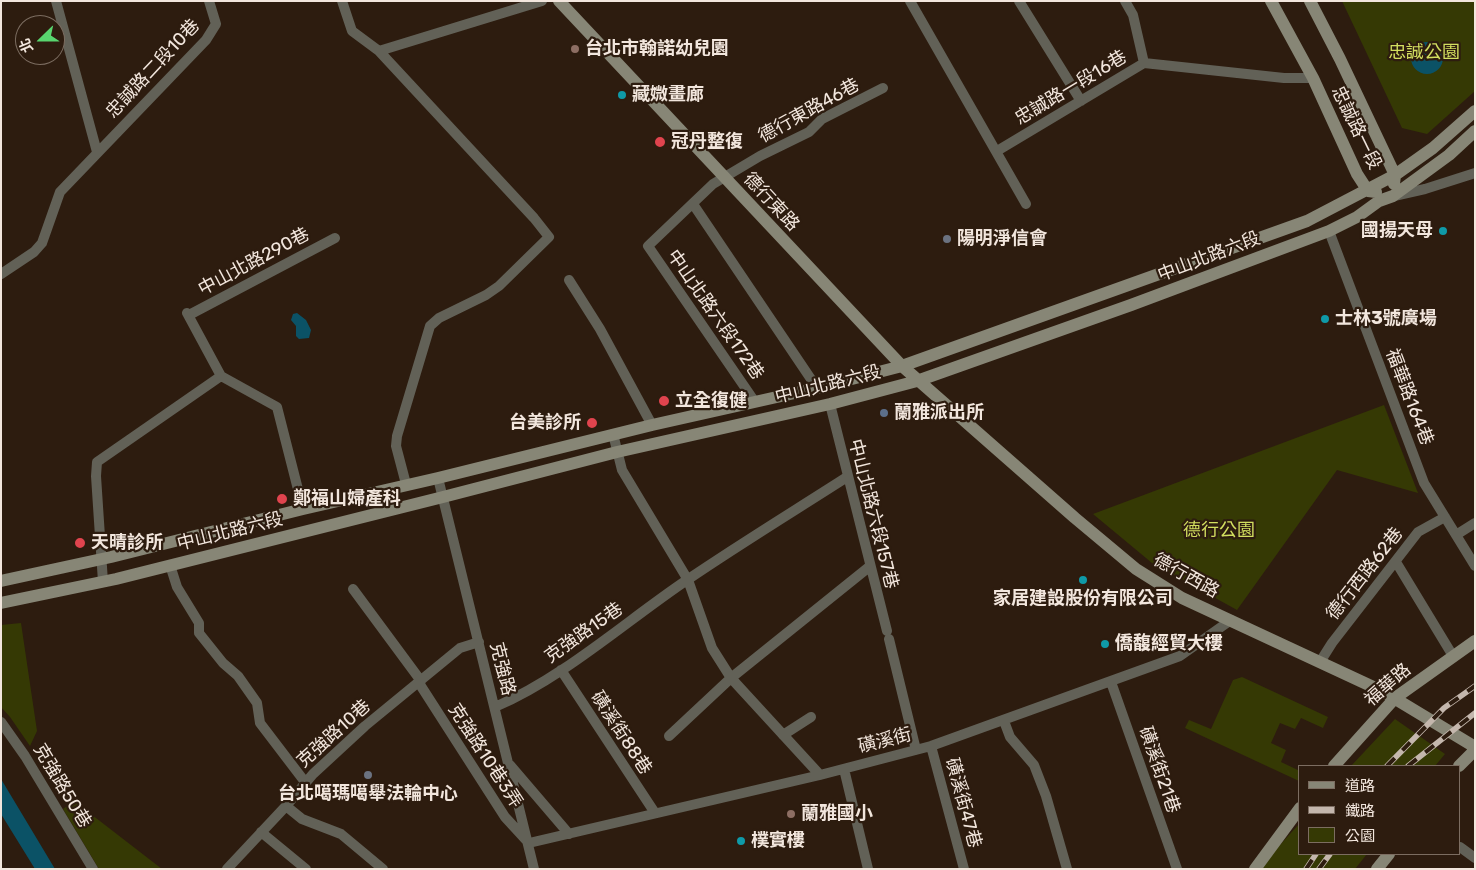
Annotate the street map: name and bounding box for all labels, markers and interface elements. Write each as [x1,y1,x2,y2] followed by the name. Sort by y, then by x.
[15,15,65,65] north arrow
[102,15,204,123] street label: 忠誠路二段10巷
[16,36,37,55] text: 北
[585,38,729,60] place label: 台北市翰諾幼兒園
[1388,42,1460,64] park label: 忠誠公園
[569,43,581,55] marker: 台北市翰諾幼兒園
[1011,46,1131,130] street label: 忠誠路一段16巷
[755,74,863,148] street label: 德行東路46巷
[1327,83,1385,173] street label: 忠誠路一段
[632,84,704,106] place label: 藏媺畫廊
[616,89,628,101] marker: 藏媺畫廊
[671,131,743,153] place label: 冠丹整復
[653,135,667,149] marker: 冠丹整復
[739,168,803,236] street label: 德行東路
[1361,220,1433,242] place label: 國揚天母
[195,224,313,300] street label: 中山北路290巷
[1437,225,1449,237] marker: 國揚天母
[957,228,1047,250] place label: 陽明淨信會
[1155,228,1263,286] street label: 中山北路六段
[941,233,953,245] marker: 陽明淨信會
[662,246,768,384] street label: 中山北路六段172巷
[1335,308,1437,330] place label: 士林3號廣場
[1319,313,1331,325] marker: 士林3號廣場
[1381,346,1437,448] street label: 福華路164巷
[773,361,883,409] street label: 中山北路六段
[675,390,747,412] place label: 立全復健
[657,394,671,408] marker: 立全復健
[894,402,984,424] place label: 蘭雅派出所
[878,407,890,419] marker: 蘭雅派出所
[509,412,581,434] place label: 台美診所
[585,416,599,430] marker: 台美診所
[844,437,902,591] street label: 中山北路六段157巷
[293,488,401,510] place label: 鄭福山婦產科
[275,492,289,506] marker: 鄭福山婦產科
[175,508,285,556] street label: 中山北路六段
[1183,520,1255,542] park label: 德行公園
[1322,523,1408,625] street label: 德行西路62巷
[91,532,163,554] place label: 天晴診所
[73,536,87,550] marker: 天晴診所
[1149,549,1223,603] street label: 德行西路
[1077,574,1089,586] marker: 家居建設股份有限公司
[993,588,1173,610] place label: 家居建設股份有限公司
[541,598,627,668] street label: 克強路15巷
[1115,633,1223,655] place label: 僑馥經貿大樓
[1099,638,1111,650] marker: 僑馥經貿大樓
[485,640,519,698] street label: 克強路
[1361,659,1415,711] street label: 福華路
[586,687,656,779] street label: 磺溪街88巷
[293,695,375,773] street label: 克強路10巷
[443,700,527,812] street label: 克強路10巷3弄
[856,724,914,758] street label: 磺溪街
[1134,724,1184,816] street label: 磺溪街21巷
[29,740,95,832] street label: 克強路50巷
[941,756,985,850] street label: 磺溪街47巷
[1298,765,1461,855] legend
[362,769,374,781] marker: 台北噶瑪噶舉法輪中心
[1345,777,1375,795] text: 道路
[278,783,458,805] place label: 台北噶瑪噶舉法輪中心
[1345,802,1375,820] text: 鐵路
[801,803,873,825] place label: 蘭雅國小
[785,808,797,820] marker: 蘭雅國小
[1345,827,1375,845] text: 公園
[751,830,805,852] place label: 樸實樓
[735,835,747,847] marker: 樸實樓

